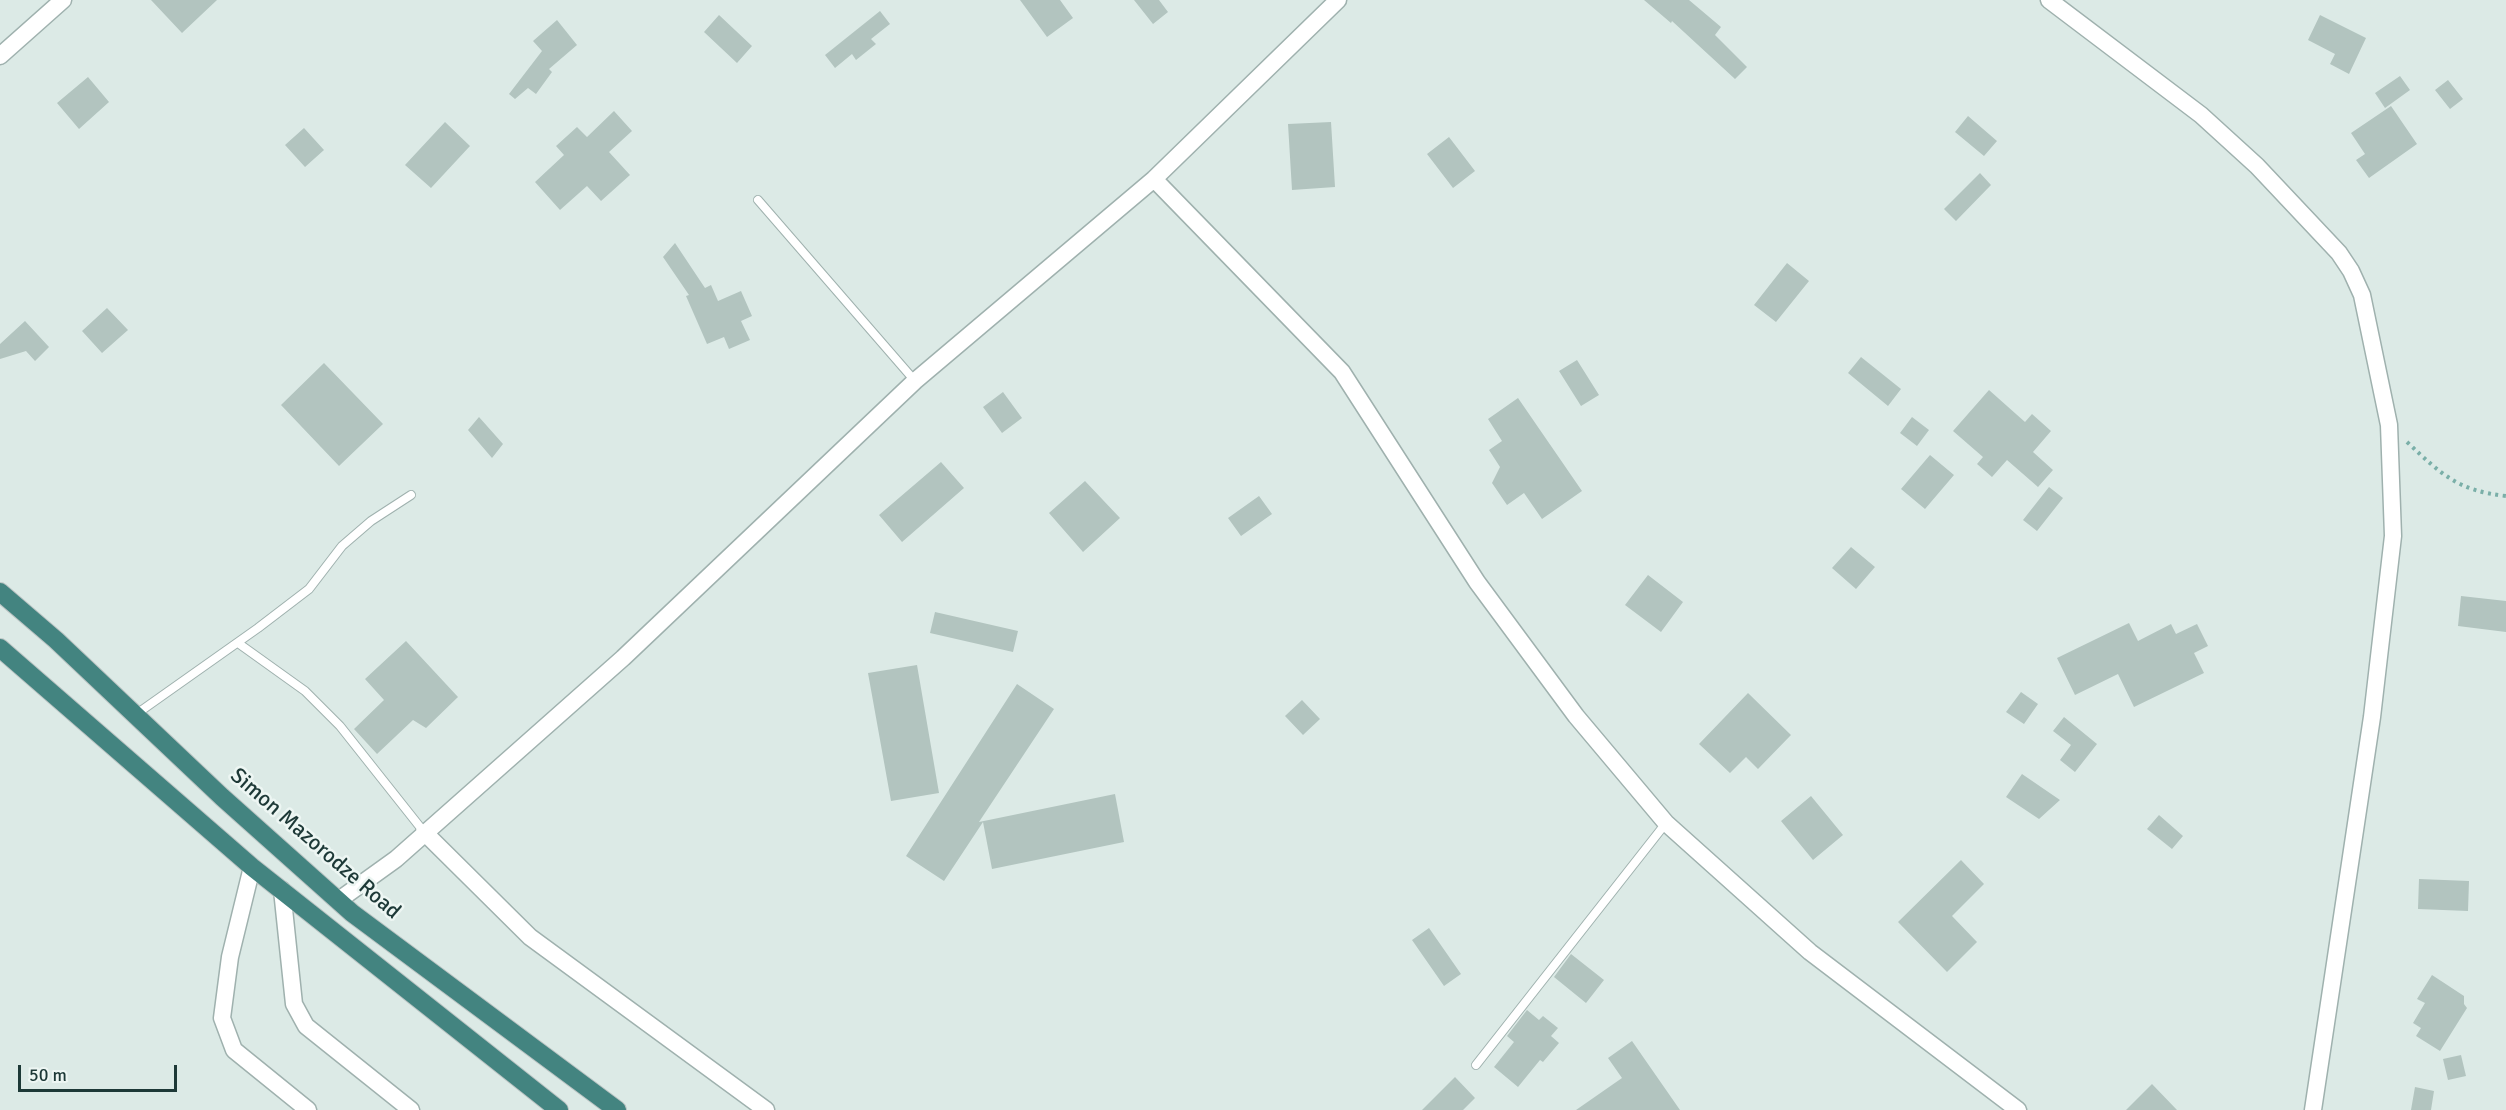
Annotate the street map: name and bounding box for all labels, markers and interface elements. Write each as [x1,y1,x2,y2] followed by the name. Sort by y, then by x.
[224,763,406,925] street label: Simon Mazorodze Road
[21,1053,180,1091] scale bar
[29,1064,67,1086] text: 50 m

